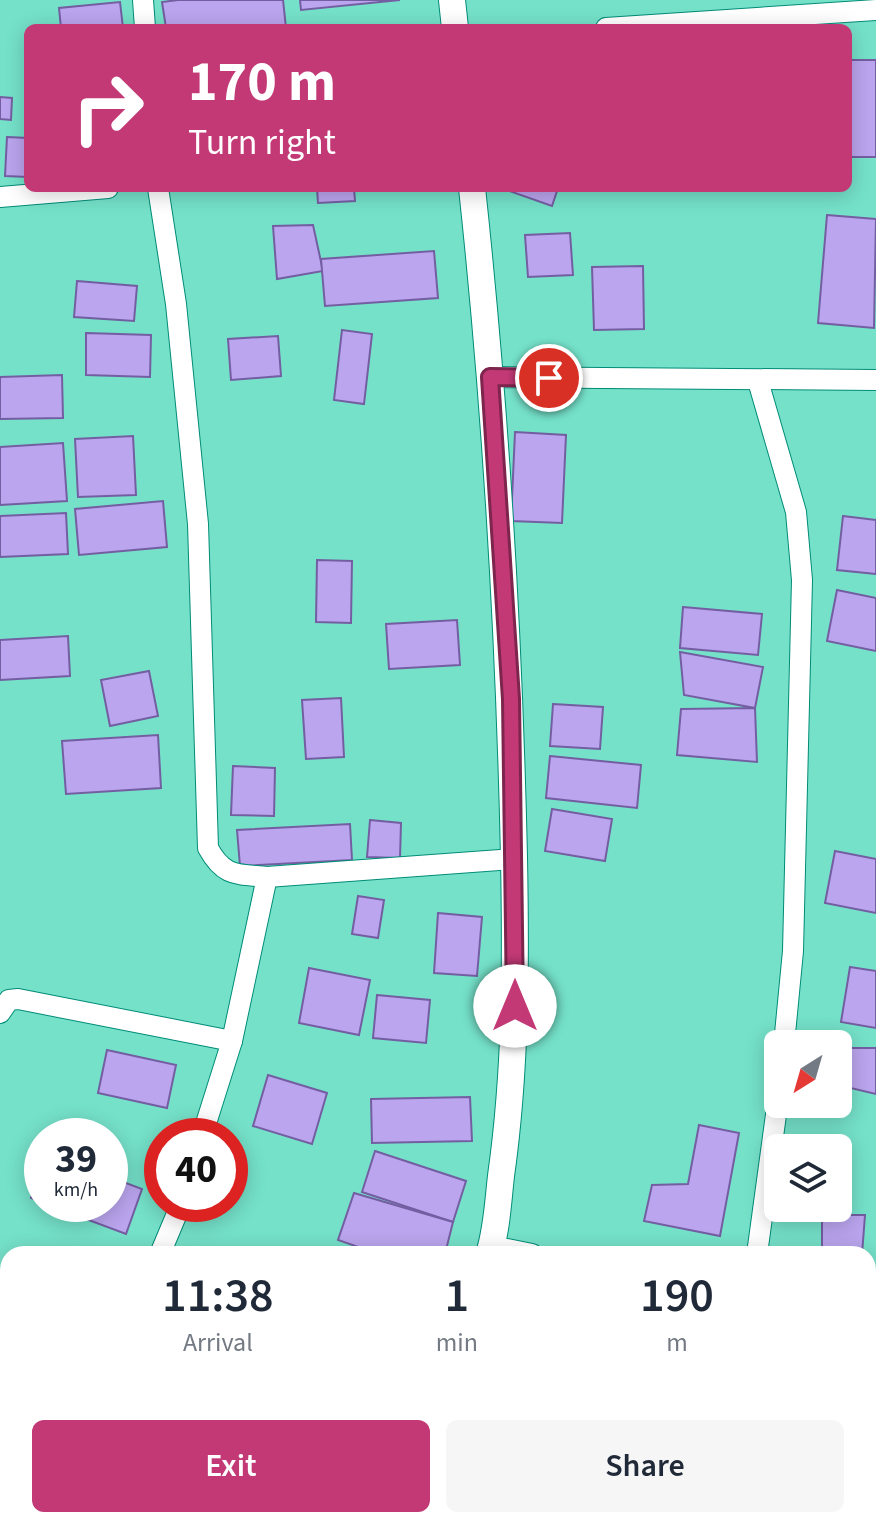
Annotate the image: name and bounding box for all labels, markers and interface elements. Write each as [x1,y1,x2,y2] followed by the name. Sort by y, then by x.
[188,43,336,122] text: 170 m
[56,56,160,160] icon: right
[188,117,336,168] text: Turn right
[515,344,583,412] pin
[527,356,571,400] icon: arrive
[473,964,557,1048] position arrow
[764,1030,852,1118] north arrow
[764,1030,852,1222] map controls
[144,1118,248,1222] speed limit sign: 40
[55,1131,97,1188] text: 39
[764,1134,852,1222] button: layers
[54,1176,98,1204] text: km/h
[162,1262,274,1330] text: 11:38
[445,1262,469,1330] text: 1
[640,1262,714,1330] text: 190
[183,1324,253,1361] text: Arrival
[436,1324,478,1361] text: min
[666,1324,688,1361] text: m
[32,1420,430,1512] button: Exit
[446,1420,844,1512] button: Share

